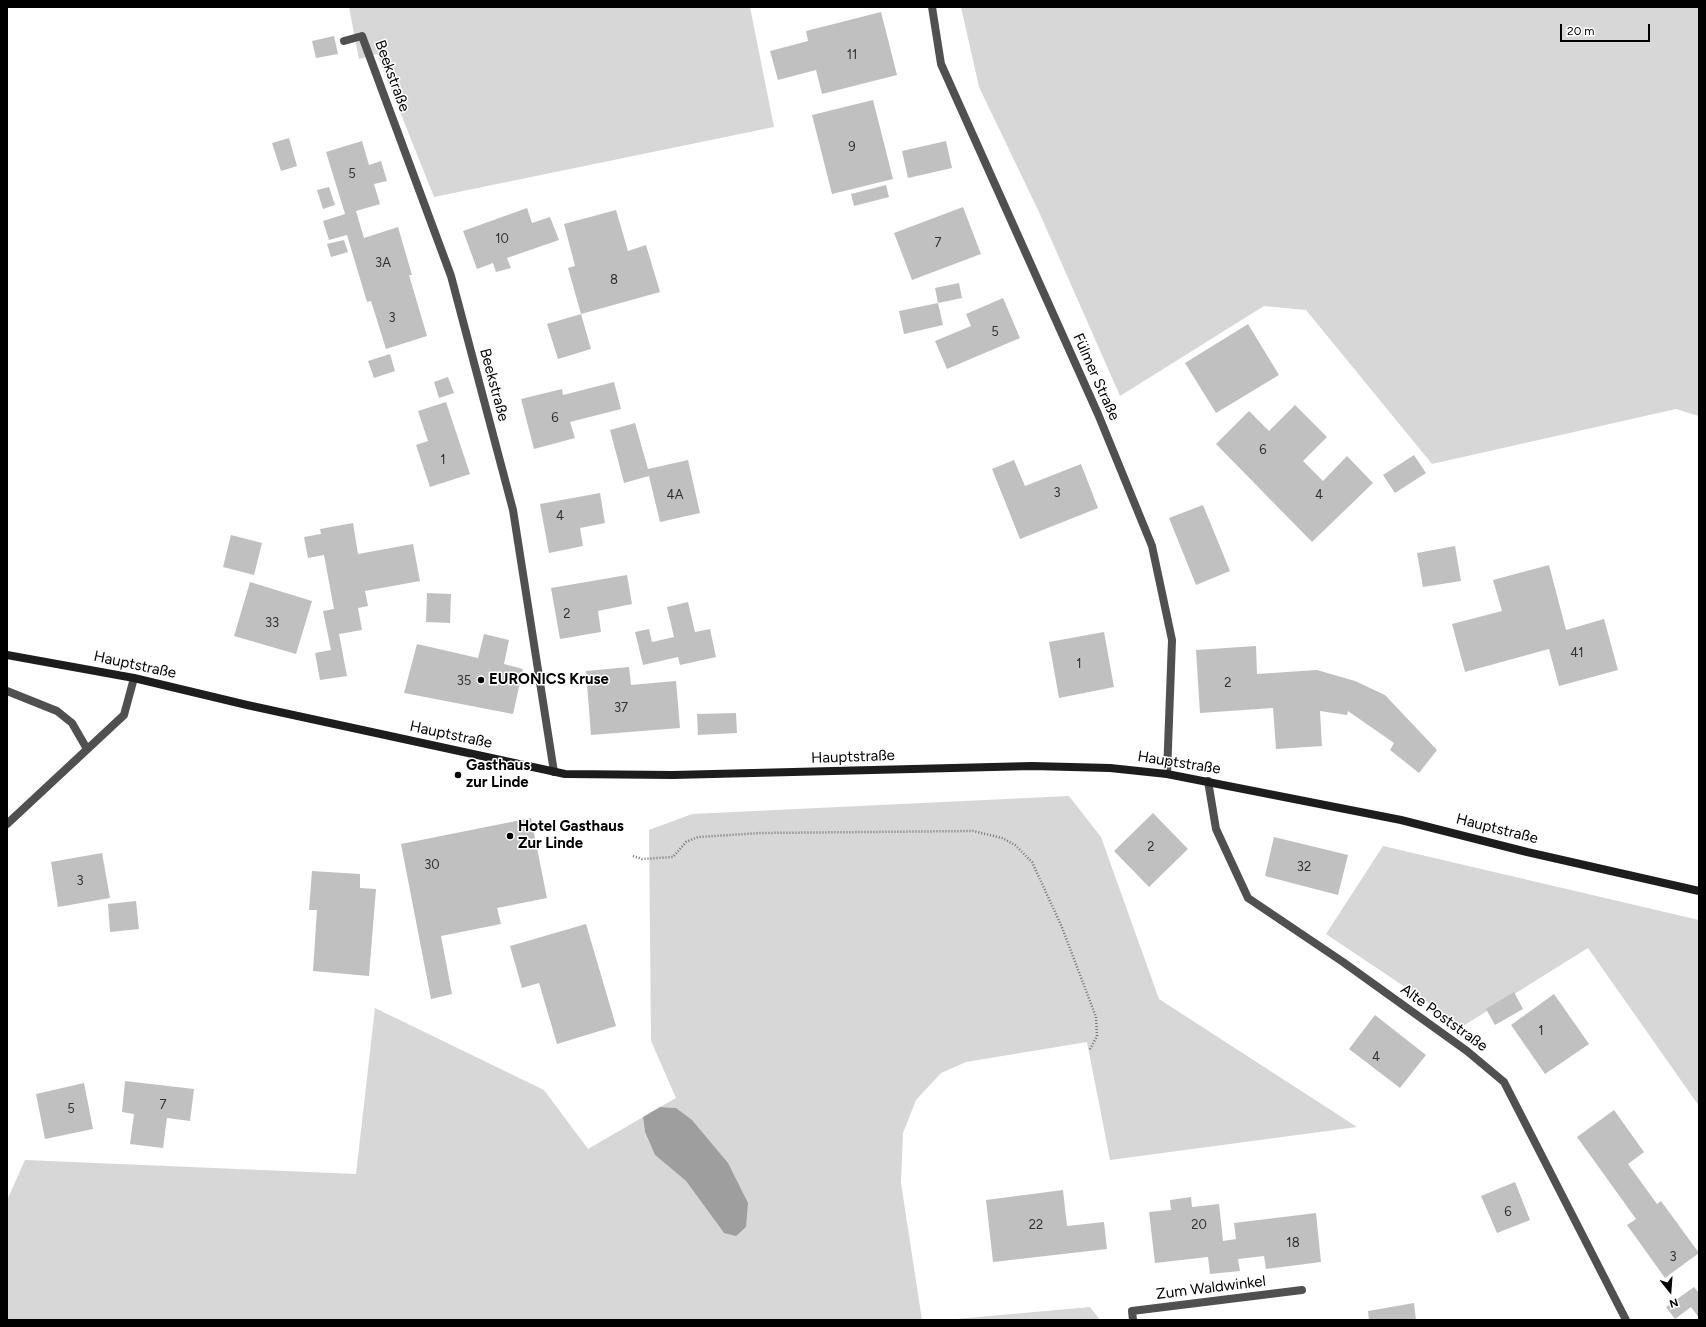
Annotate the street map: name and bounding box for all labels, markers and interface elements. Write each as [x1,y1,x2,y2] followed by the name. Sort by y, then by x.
[1562,16,1652,42] scale bar
[1567,24,1595,38] text: 20 m
[371,38,413,114] street label: Beekstraße
[847,47,857,63] house number: 11
[848,139,856,155] house number: 9
[348,166,356,182] house number: 5
[495,231,509,247] house number: 10
[935,235,941,251] house number: 7
[375,255,391,271] house number: 3A
[610,272,618,288] house number: 8
[388,310,396,326] house number: 3
[991,324,999,340] house number: 5
[1069,331,1123,423] street label: Fülmer Straße
[476,347,512,423] street label: Beekstraße
[551,410,559,426] house number: 6
[1259,442,1267,458] house number: 6
[440,452,446,468] house number: 1
[1053,485,1061,501] house number: 3
[667,487,683,503] house number: 4A
[1315,487,1323,503] house number: 4
[556,508,564,524] house number: 4
[563,606,571,622] house number: 2
[265,615,279,631] house number: 33
[1570,645,1584,661] house number: 41
[92,647,178,683] street label: Hauptstraße
[1076,656,1082,672] house number: 1
[489,671,609,689] place label: EURONICS Kruse
[457,673,471,689] house number: 35
[476,675,486,685] marker: EURONICS Kruse
[1224,675,1232,691] house number: 2
[614,700,628,716] house number: 37
[408,717,494,753] street label: Hauptstraße
[811,747,895,767] street label: Hauptstraße
[1136,748,1222,778] street label: Hauptstraße
[466,757,530,792] place label: Gasthaus zur Linde
[453,770,463,780] marker: Gasthaus zur Linde
[1454,810,1540,848] street label: Hauptstraße
[518,818,624,853] place label: Hotel Gasthaus Zur Linde
[505,831,515,841] marker: Hotel Gasthaus Zur Linde
[1147,839,1155,855] house number: 2
[424,857,440,873] house number: 30
[1297,859,1311,875] house number: 32
[76,873,84,889] house number: 3
[1397,980,1491,1056] street label: Alte Poststraße
[1538,1023,1544,1039] house number: 1
[1372,1049,1380,1065] house number: 4
[160,1097,166,1113] house number: 7
[67,1101,75,1117] house number: 5
[1504,1204,1512,1220] house number: 6
[1029,1217,1043,1233] house number: 22
[1191,1217,1207,1233] house number: 20
[1286,1235,1300,1251] house number: 18
[1669,1249,1677,1265] house number: 3
[1650,1271,1690,1311] north arrow
[1155,1272,1267,1304] street label: Zum Waldwinkel
[1668,1295,1680,1310] text: N

